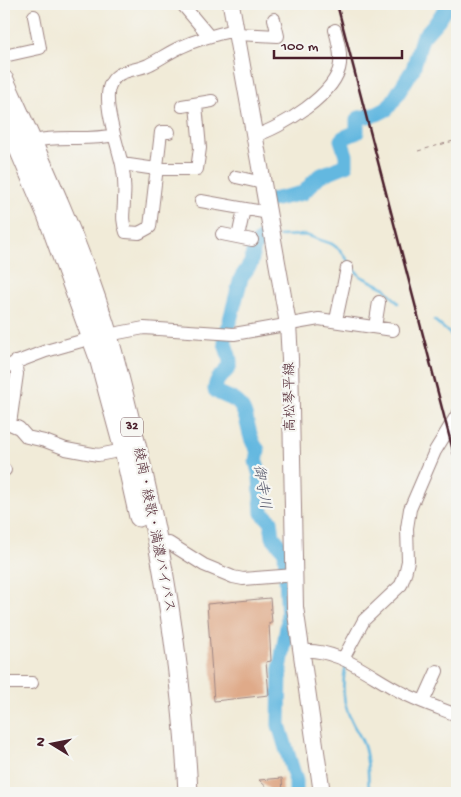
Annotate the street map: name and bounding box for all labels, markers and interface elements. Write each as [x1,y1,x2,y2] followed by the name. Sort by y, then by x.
[274,28,401,60] scale bar
[280,38,319,56] text: 100 m
[282,362,300,432] street label: 高松琴平線
[121,418,143,437] road number: 32
[129,446,177,614] street label: 綾南・綾歌・満濃バイパス
[249,463,274,511] water label: 御寺川
[28,720,78,770] north arrow
[32,736,51,748] text: N

